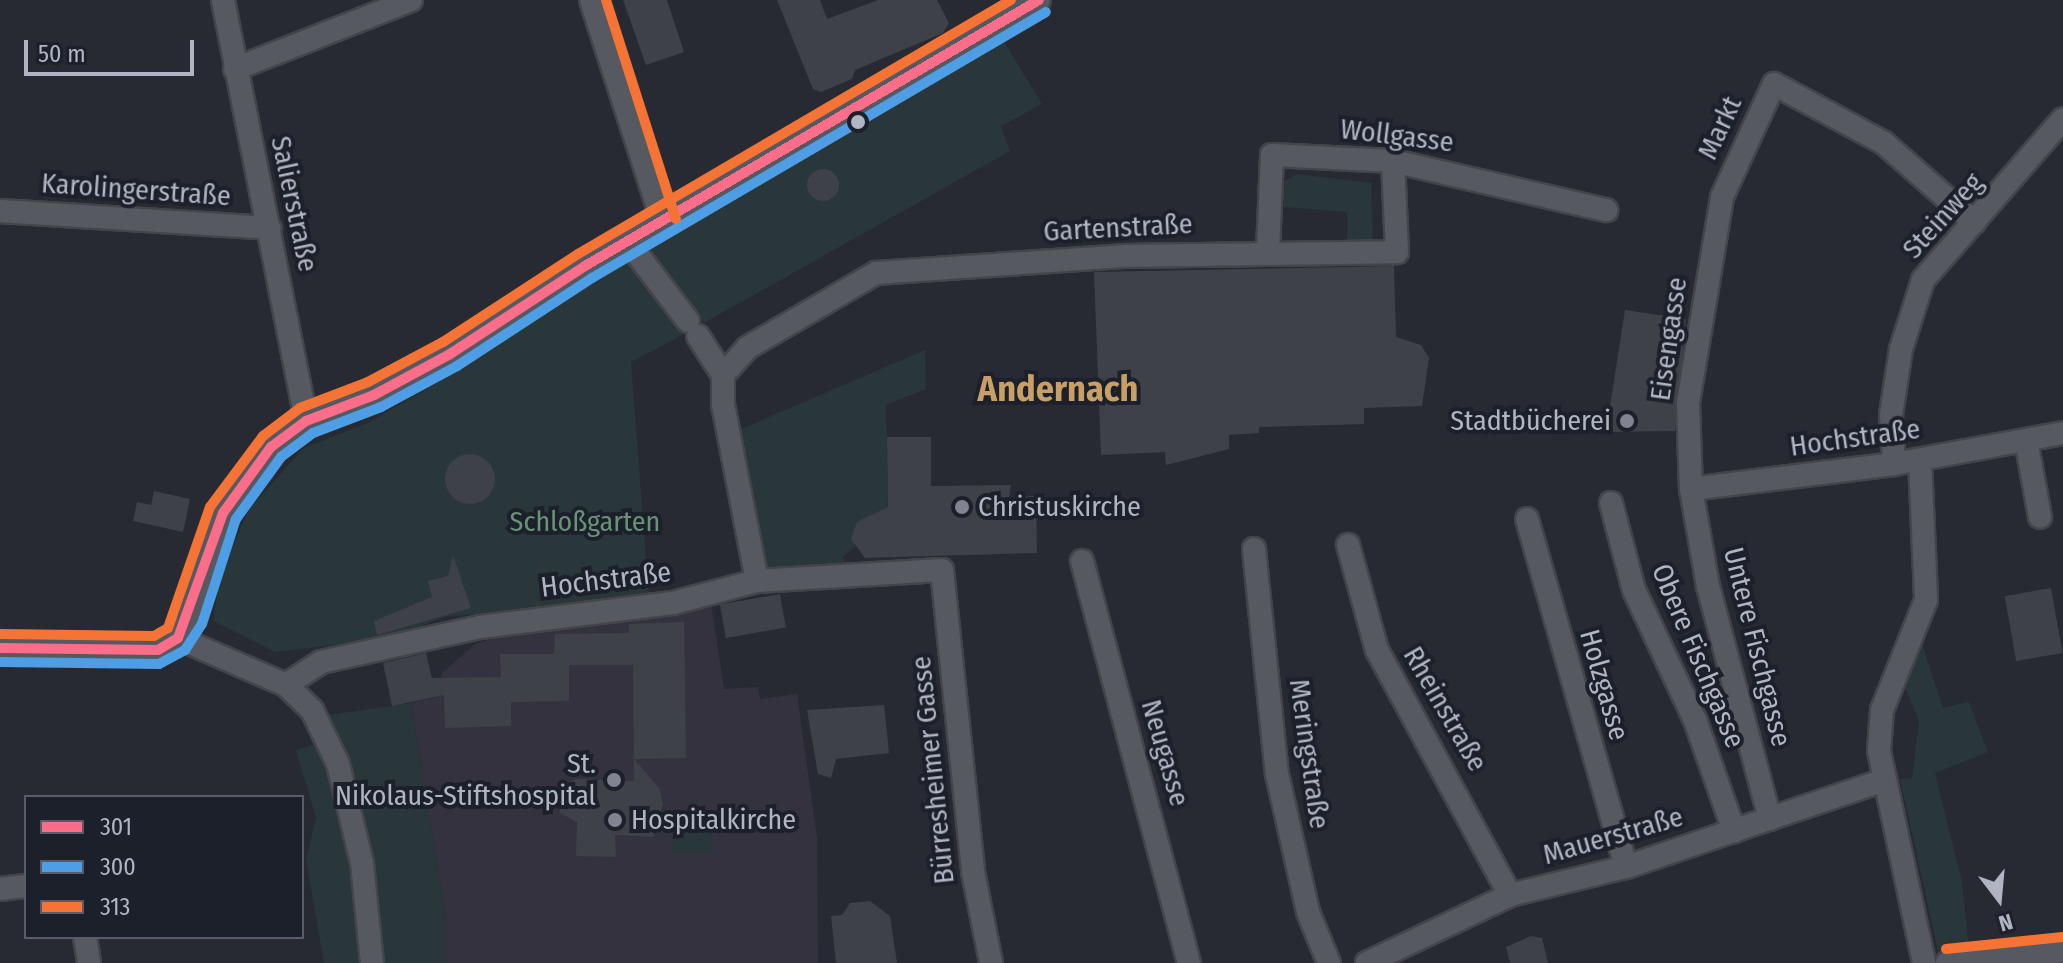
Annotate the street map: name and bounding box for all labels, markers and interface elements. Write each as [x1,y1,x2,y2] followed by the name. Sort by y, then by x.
[28,24,198,74] scale bar
[38,40,86,68] text: 50 m
[1691,91,1749,165] street label: Markt
[1338,112,1456,160] street label: Wollgasse
[850,114,866,130] unlabelled marker
[263,133,325,275] street label: Salierstraße
[1896,166,1990,266] street label: Steinweg
[40,167,232,213] street label: Karolingerstraße
[1043,207,1193,249] street label: Gartenstraße
[1644,275,1694,403] street label: Eisengasse
[978,368,1138,412] district label: Andernach
[1450,404,1611,438] place label: Stadtbücherei
[1618,412,1636,430] marker: Stadtbücherei
[1788,412,1922,464] street label: Hochstraße
[978,490,1141,524] place label: Christuskirche
[953,498,971,516] marker: Christuskirche
[510,505,660,539] park label: Schloßgarten
[1716,544,1798,750] street label: Untere Fischgasse
[539,555,673,605] street label: Hochstraße
[1644,559,1752,753] street label: Obere Fischgasse
[1572,626,1636,744] street label: Holzgasse
[1396,641,1494,777] street label: Rheinstraße
[904,654,962,886] street label: Bürresheimer Gasse
[1282,677,1336,831] street label: Meringstraße
[1134,696,1196,810] street label: Neugasse
[335,747,596,813] place label: St. Nikolaus-Stiftshospital
[603,769,625,791] marker: St. Nikolaus-Stiftshospital
[24,795,304,939] legend
[1539,800,1687,872] street label: Mauerstraße
[631,803,796,837] place label: Hospitalkirche
[606,811,624,829] marker: Hospitalkirche
[100,813,132,841] text: 301
[100,853,136,881] text: 300
[1959,859,2039,939] north arrow
[100,893,130,921] text: 313
[1996,908,2016,937] text: N

